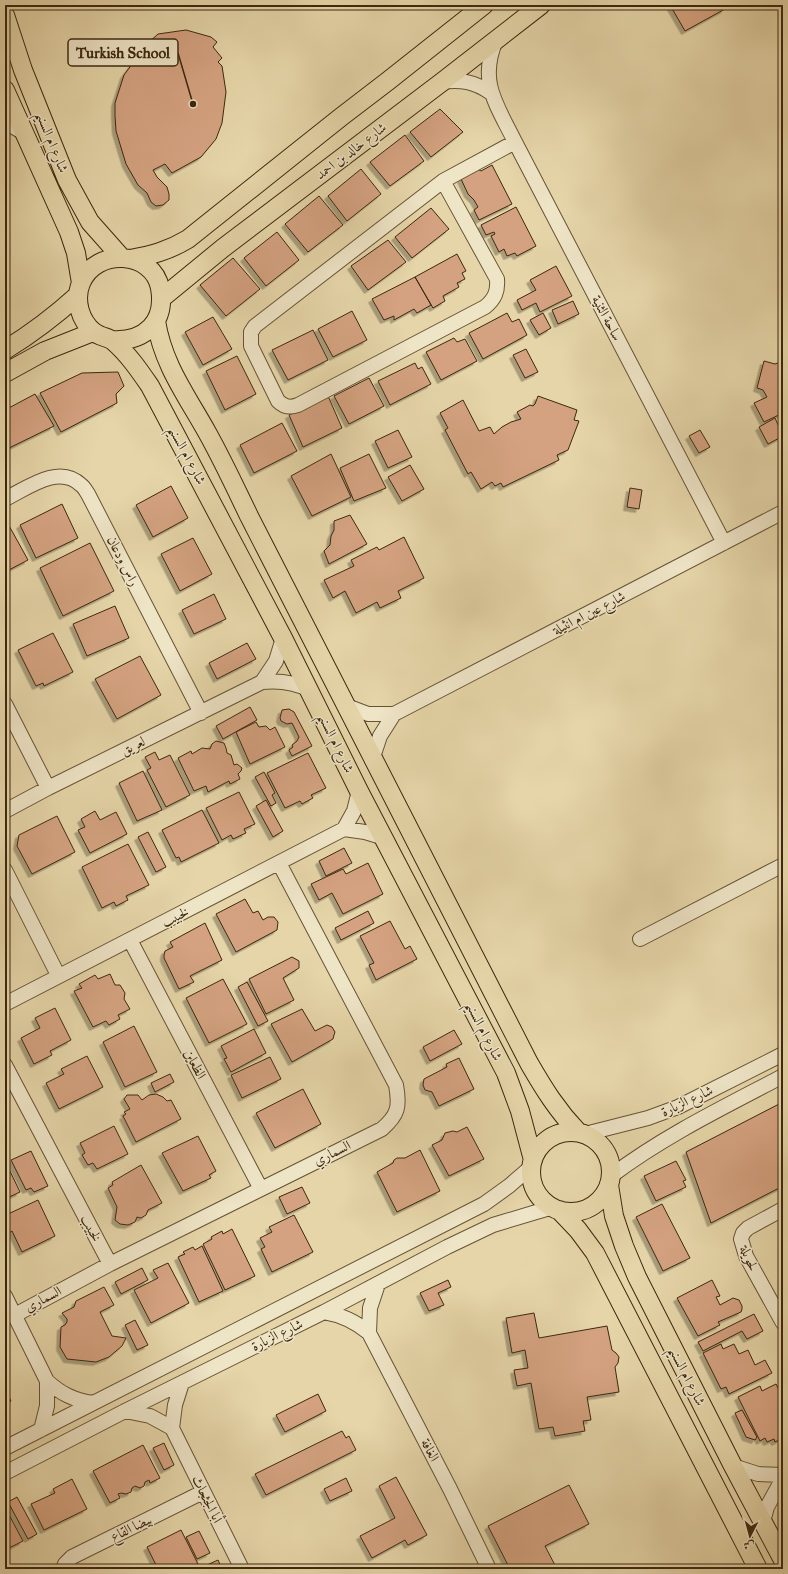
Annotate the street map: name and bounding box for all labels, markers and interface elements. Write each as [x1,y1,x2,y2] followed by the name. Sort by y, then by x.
[68,39,178,66] callout: Turkish School
[75,44,171,62] text: Turkish School
[27,109,72,177] street label: شارع ام السنيم
[312,119,392,186] street label: شارع خالد بن احمد
[588,292,626,344] street label: ساحة الثنية
[160,423,210,490] street label: شارع ام السنيم
[103,533,143,589] street label: راس ودعان
[549,587,630,643] street label: شارع عين ام انثيلة
[310,710,358,778] street label: شارع ام السنيم
[118,733,148,759] street label: لعريق
[159,903,192,932] street label: لخبيب
[457,998,506,1066] street label: شارع ام السنيم
[180,1046,210,1082] street label: الظعاين
[658,1082,717,1123] street label: شارع الزبارة
[311,1137,355,1172] street label: السماري
[76,1212,105,1245] street label: لخبيب
[736,1242,762,1274] street label: لحويلة
[22,1282,66,1318] street label: السماري
[248,1315,307,1357] street label: شارع الزبارة
[660,1343,709,1411] street label: شارع ام السنيم
[417,1436,443,1464] street label: الغافة
[188,1471,228,1526] street label: أبا الجثجاث
[108,1511,156,1548] street label: بيضا القاع
[730,1516,770,1556] north arrow
[743,1538,755,1552] text: ش

